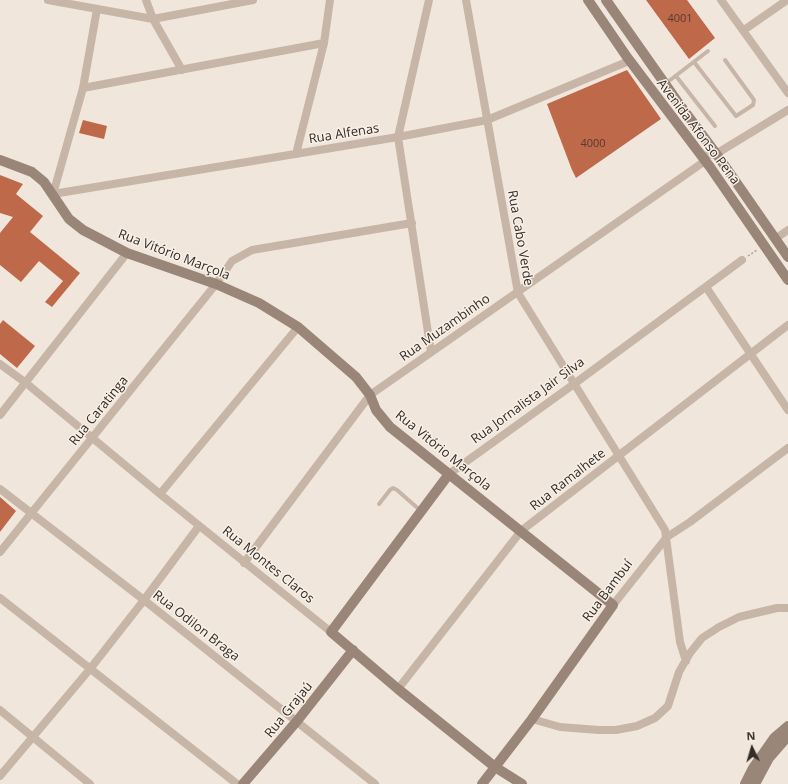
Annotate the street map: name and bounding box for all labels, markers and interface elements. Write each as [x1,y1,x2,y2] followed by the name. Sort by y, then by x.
[667,12,693,26] house number: 4001
[653,76,743,188] street label: Avenida Afonso Pena
[308,121,380,147] street label: Rua Alfenas
[580,137,606,151] house number: 4000
[504,189,536,287] street label: Rua Cabo Verde
[116,226,232,284] street label: Rua Vitório Marçola
[397,291,493,365] street label: Rua Muzambinho
[468,355,588,447] street label: Rua Jornalista Jair Silva
[66,373,132,449] street label: Rua Caratinga
[392,408,494,494] street label: Rua Vitório Marçola
[527,446,609,514] street label: Rua Ramalhete
[219,523,317,607] street label: Rua Montes Claros
[580,557,636,625] street label: Rua Bambuí
[150,587,242,665] street label: Rua Odilon Braga
[262,679,316,741] street label: Rua Grajaú
[732,728,772,768] north arrow
[746,728,756,743] text: N

